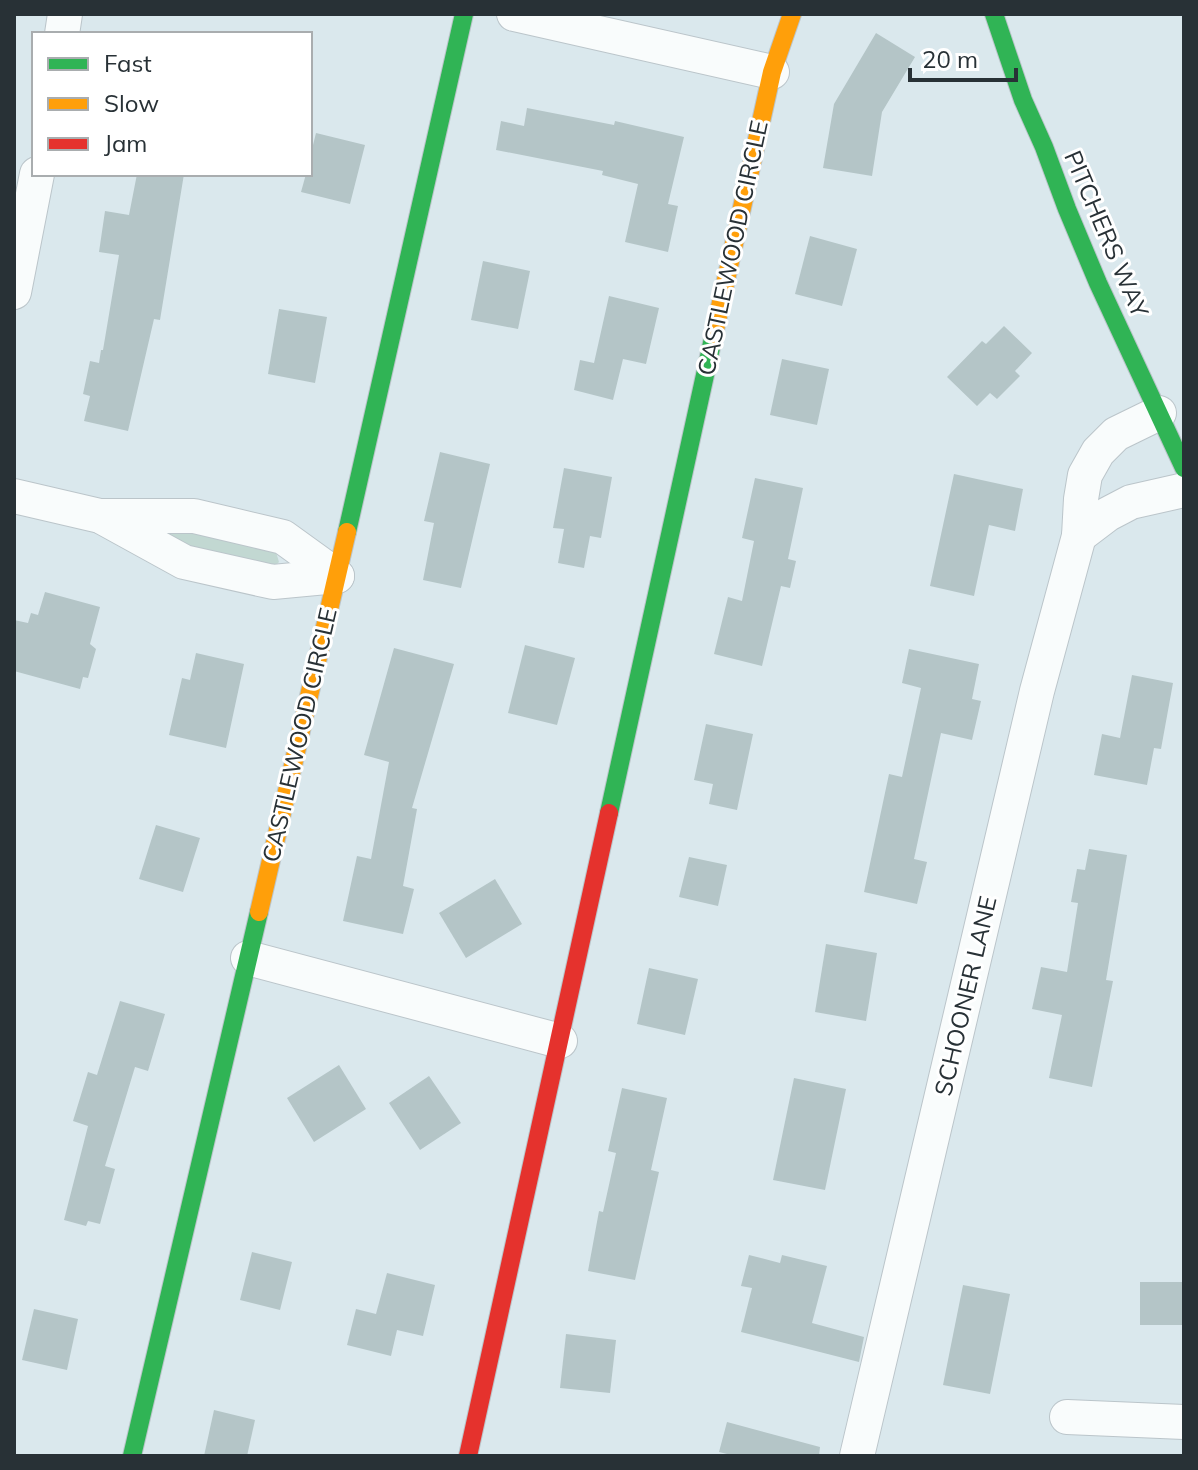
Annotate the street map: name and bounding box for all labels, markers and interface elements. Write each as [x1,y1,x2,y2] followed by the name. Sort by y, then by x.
[32,32,312,176] legend
[910,32,1016,82] scale bar
[922,44,978,74] text: 20 m
[104,48,152,78] text: Fast
[104,88,159,118] text: Slow
[690,118,774,378] street label: CASTLEWOOD CIRCLE
[104,128,147,158] text: Jam
[1058,146,1156,322] street label: PITCHERS WAY
[255,605,343,865] street label: CASTLEWOOD CIRCLE
[927,893,1003,1099] street label: SCHOONER LANE

